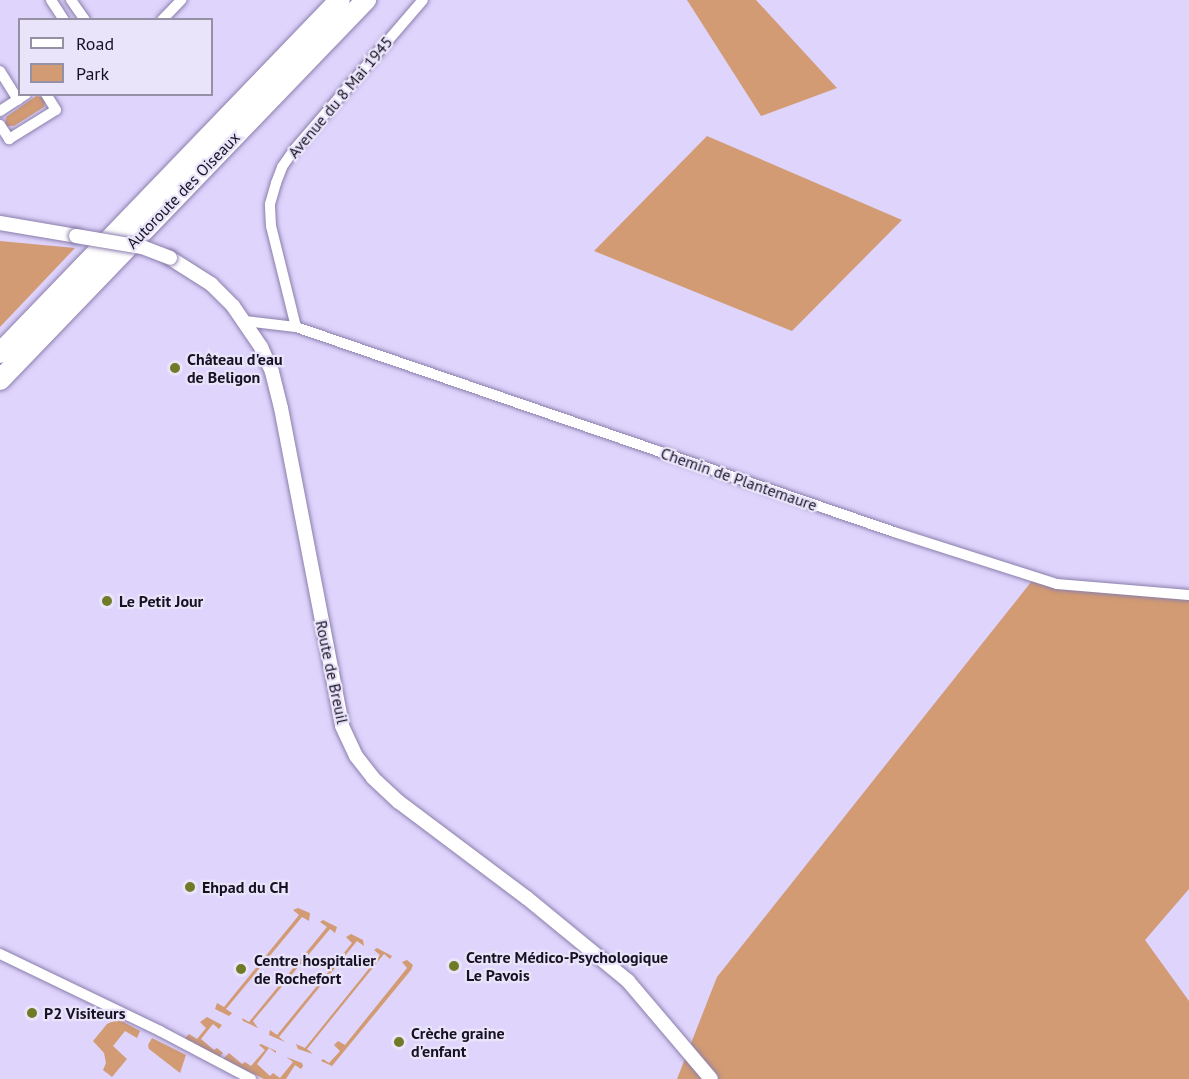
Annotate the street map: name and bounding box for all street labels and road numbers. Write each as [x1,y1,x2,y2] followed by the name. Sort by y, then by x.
[284,32,396,162] street label: Avenue du 8 Mai 1945
[122,128,244,252] street label: Autoroute des Oiseaux
[658,443,820,515] street label: Chemin de Plantemaure
[312,619,352,725] street label: Route de Breuil

